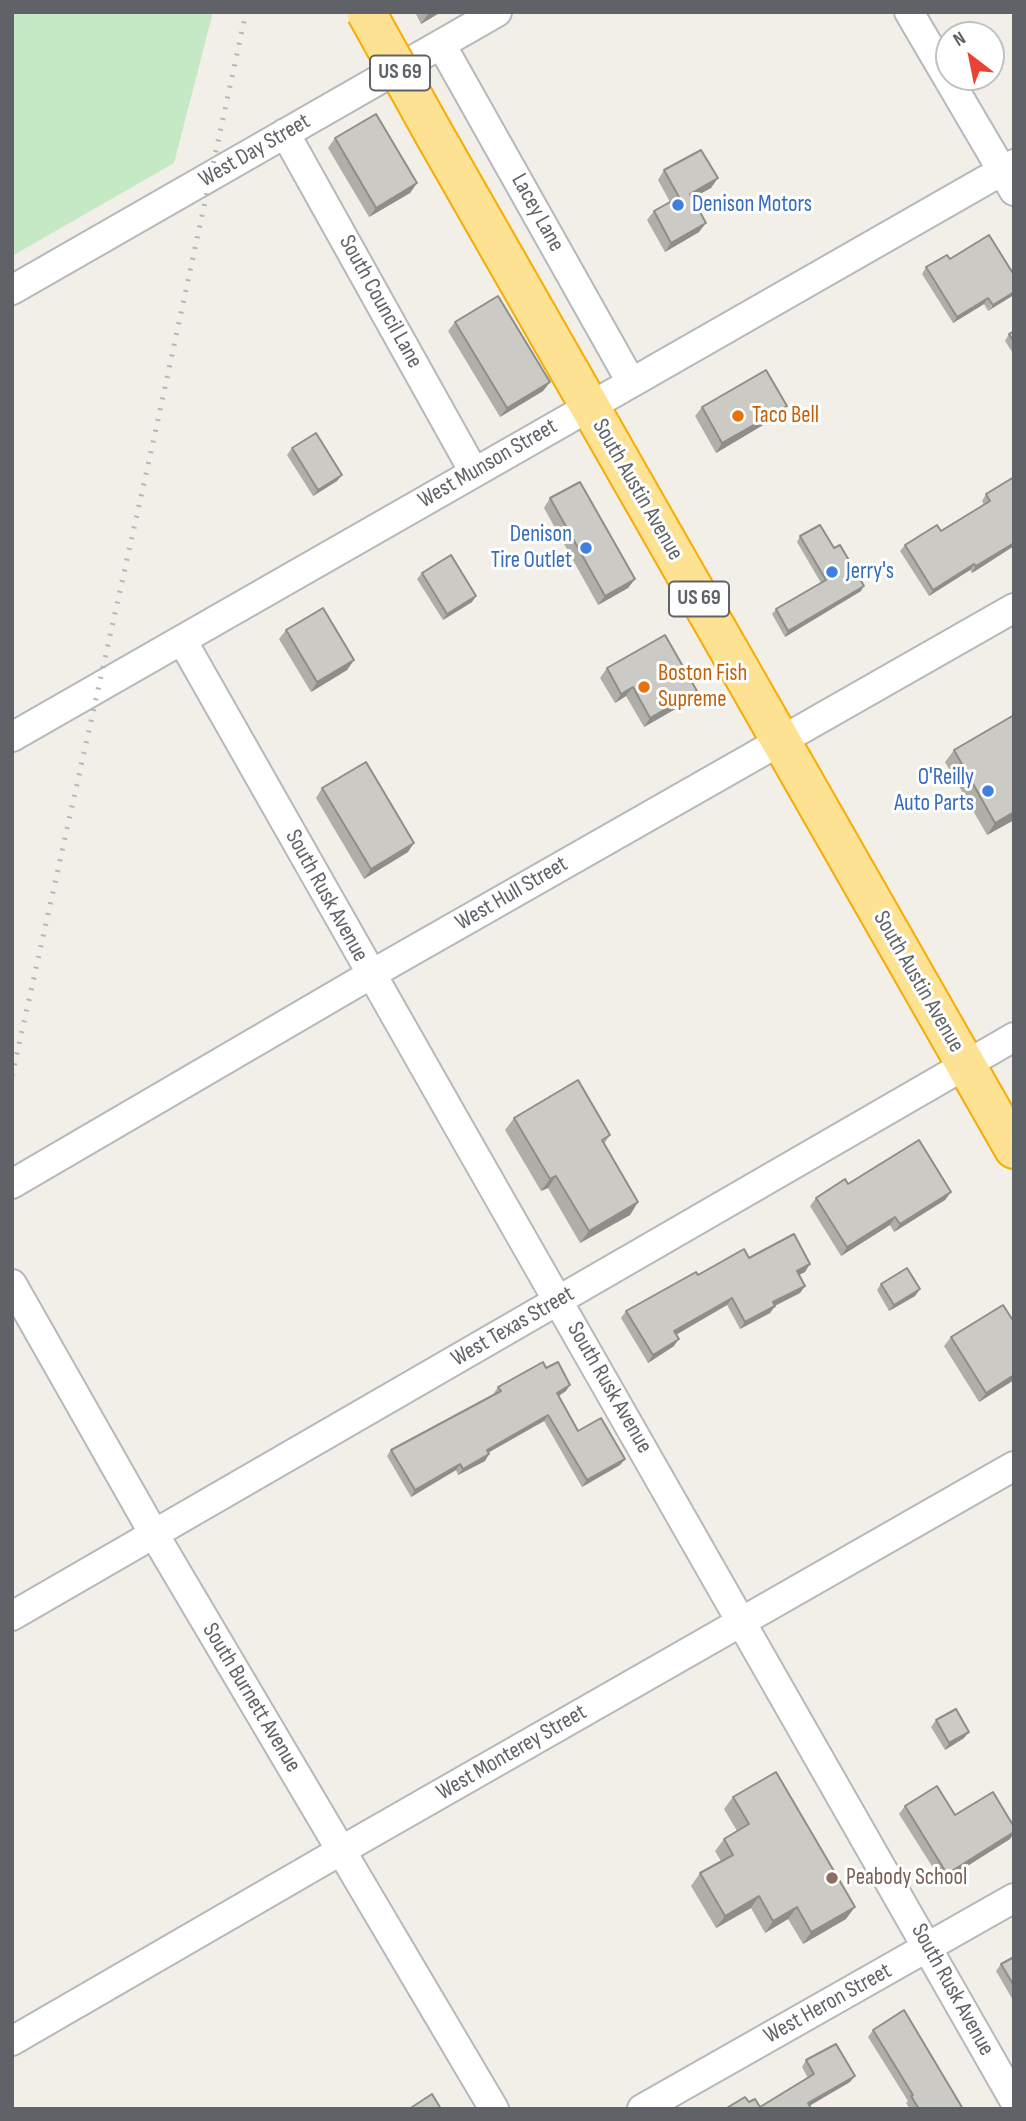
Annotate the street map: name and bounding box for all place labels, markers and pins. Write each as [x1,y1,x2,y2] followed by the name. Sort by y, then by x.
[692,191,812,219] place label: Denison Motors
[670,197,686,213] marker: Denison Motors
[752,402,819,430] place label: Taco Bell
[730,408,746,424] marker: Taco Bell
[491,521,572,575] place label: Denison Tire Outlet
[578,540,594,556] marker: Denison Tire Outlet
[846,558,894,586] place label: Jerry's
[824,564,840,580] marker: Jerry's
[658,660,747,714] place label: Boston Fish Supreme
[636,679,652,695] marker: Boston Fish Supreme
[894,764,974,818] place label: O'Reilly Auto Parts
[980,783,996,799] marker: O'Reilly Auto Parts
[846,1864,967,1892] place label: Peabody School
[824,1870,840,1886] marker: Peabody School

